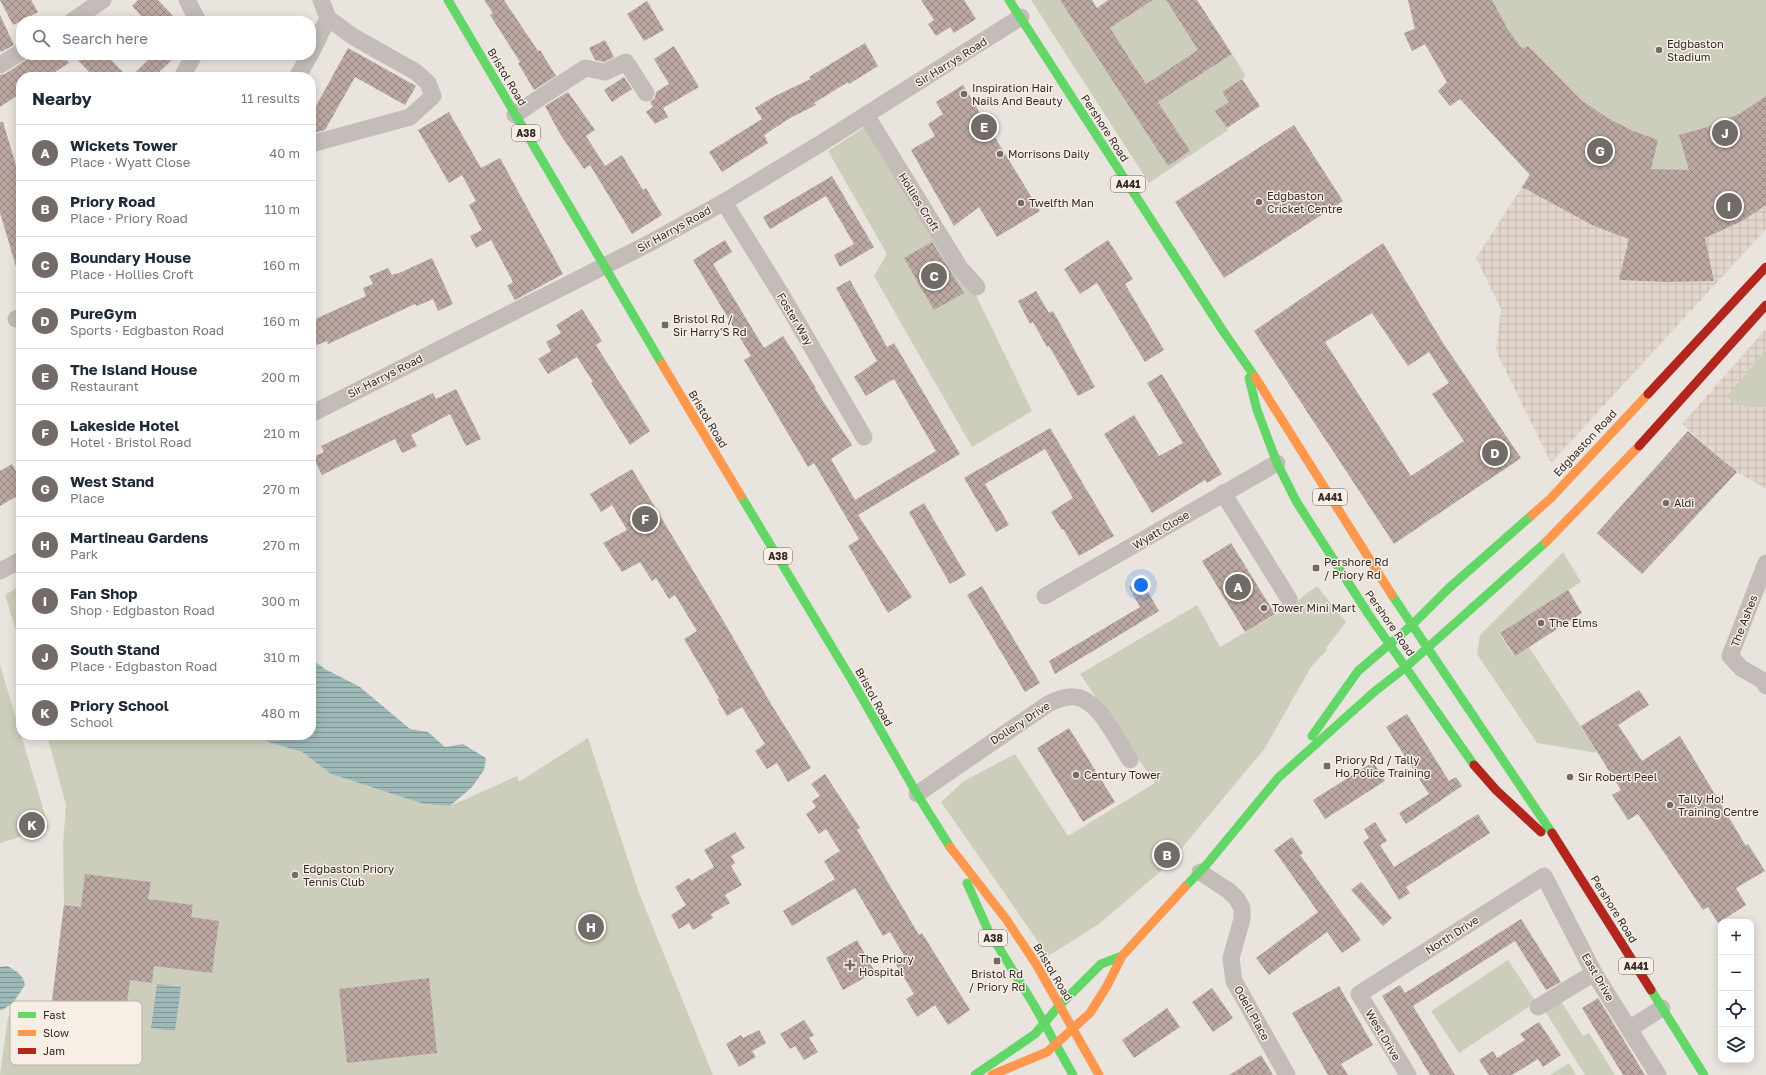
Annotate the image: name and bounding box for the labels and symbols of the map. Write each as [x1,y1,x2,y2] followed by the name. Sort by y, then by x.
[912,34,989,89] street label: Sir Harrys Road
[1667,37,1724,63] place label: Edgbaston Stadium
[1654,45,1664,55] marker: Edgbaston Stadium
[485,46,530,108] street label: Bristol Road
[972,81,1063,107] place label: Inspiration Hair Nails And Beauty
[959,89,969,99] marker: Inspiration Hair Nails And Beauty
[1079,92,1132,164] street label: Pershore Road
[971,112,997,142] pin: E
[1712,118,1738,148] pin: J
[512,125,540,141] road number: A38
[1587,136,1613,166] pin: G
[1008,147,1090,160] place label: Morrisons Daily
[995,149,1005,159] marker: Morrisons Daily
[896,170,943,233] street label: Hollies Croft
[1111,176,1145,192] road number: A441
[1267,189,1343,215] place label: Edgbaston Cricket Centre
[1716,191,1742,221] pin: I
[1029,196,1094,209] place label: Twelfth Man
[1254,197,1264,207] marker: Edgbaston Cricket Centre
[1016,198,1026,208] marker: Twelfth Man
[635,203,713,254] street label: Sir Harrys Road
[921,261,947,291] pin: C
[775,290,816,347] street label: Foster Way
[673,312,746,338] place label: Bristol Rd / Sir Harry'S Rd
[660,320,670,330] marker: Bristol Rd / Sir Harry'S Rd
[345,351,424,400] street label: Sir Harrys Road
[686,388,731,450] street label: Bristol Road
[1550,407,1619,479] street label: Edgbaston Road
[1482,438,1508,468] pin: D
[1313,489,1347,505] road number: A441
[1674,496,1694,509] place label: Aldi
[1661,498,1671,508] marker: Aldi
[632,504,658,534] pin: F
[1130,508,1191,552] street label: Wyatt Close
[764,548,792,564] road number: A38
[1324,555,1388,581] place label: Pershore Rd / Priory Rd
[1311,563,1321,573] marker: Pershore Rd / Priory Rd
[1225,572,1251,602] pin: A
[1131,575,1151,595] your location
[1363,587,1418,658] street label: Pershore Road
[1728,593,1759,649] street label: The Ashes
[1272,601,1356,614] place label: Tower Mini Mart
[1259,603,1269,613] marker: Tower Mini Mart
[1549,616,1598,629] place label: The Elms
[1536,618,1546,628] marker: The Elms
[853,665,896,728] street label: Bristol Road
[988,699,1052,747] street label: Dollery Drive
[1335,753,1430,779] place label: Priory Rd / Tally Ho Police Training
[1322,761,1332,771] marker: Priory Rd / Tally Ho Police Training
[1084,768,1162,781] place label: Century Tower
[1071,770,1081,780] marker: Century Tower
[1578,770,1658,783] place label: Sir Robert Peel
[1565,772,1575,782] marker: Sir Robert Peel
[1678,792,1759,818] place label: Tally Ho! Training Centre
[1665,800,1675,810] marker: Tally Ho! Training Centre
[19,810,45,840] pin: K
[1154,840,1180,870] pin: B
[303,862,394,888] place label: Edgbaston Priory Tennis Club
[290,870,300,880] marker: Edgbaston Priory Tennis Club
[1588,873,1640,945] street label: Pershore Road
[578,912,604,942] pin: H
[1423,913,1481,957] street label: North Drive
[979,930,1007,946] road number: A38
[1031,941,1076,1003] street label: Bristol Road
[1580,951,1617,1003] street label: East Drive
[859,952,914,978] place label: The Priory Hospital
[992,956,1002,966] marker: Bristol Rd / Priory Rd
[1619,958,1653,974] road number: A441
[844,959,856,971] marker: The Priory Hospital
[969,967,1025,993] place label: Bristol Rd / Priory Rd
[1232,983,1273,1042] street label: Odell Place
[10,1001,142,1065] legend
[1363,1007,1404,1062] street label: West Drive
[43,1008,66,1021] text: Fast
[43,1026,69,1039] text: Slow
[43,1044,65,1057] text: Jam

